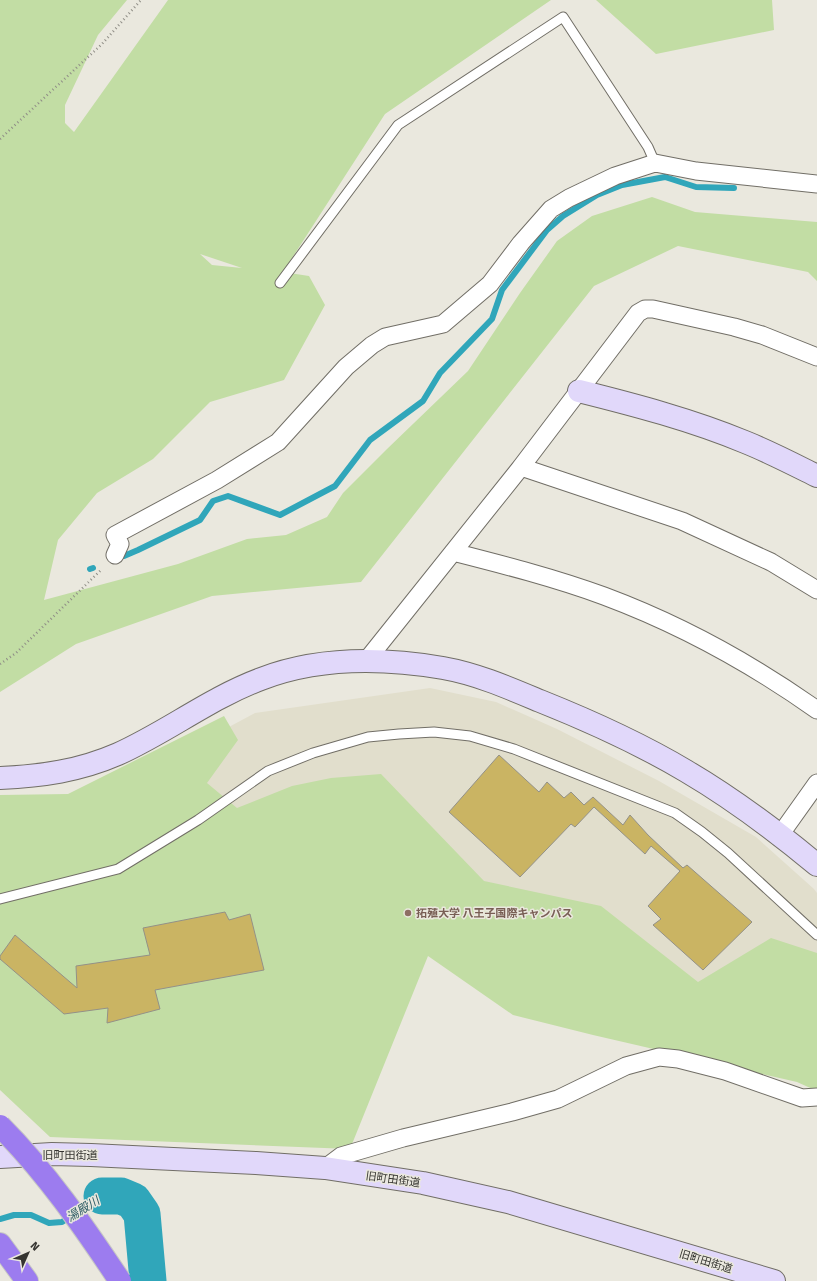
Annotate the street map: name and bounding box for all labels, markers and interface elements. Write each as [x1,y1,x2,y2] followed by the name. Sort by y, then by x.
[416,907,573,920] place label: 拓殖大学 八王子国際キャンパス
[403,908,413,918] marker: 拓殖大学 八王子国際キャンパス
[43,1149,98,1162] street label: 旧町田街道
[365,1169,421,1190] street label: 旧町田街道
[64,1192,104,1224] water label: 湯殿川
[8,1233,48,1273] north arrow
[28,1239,42,1253] text: N
[678,1247,734,1276] street label: 旧町田街道

